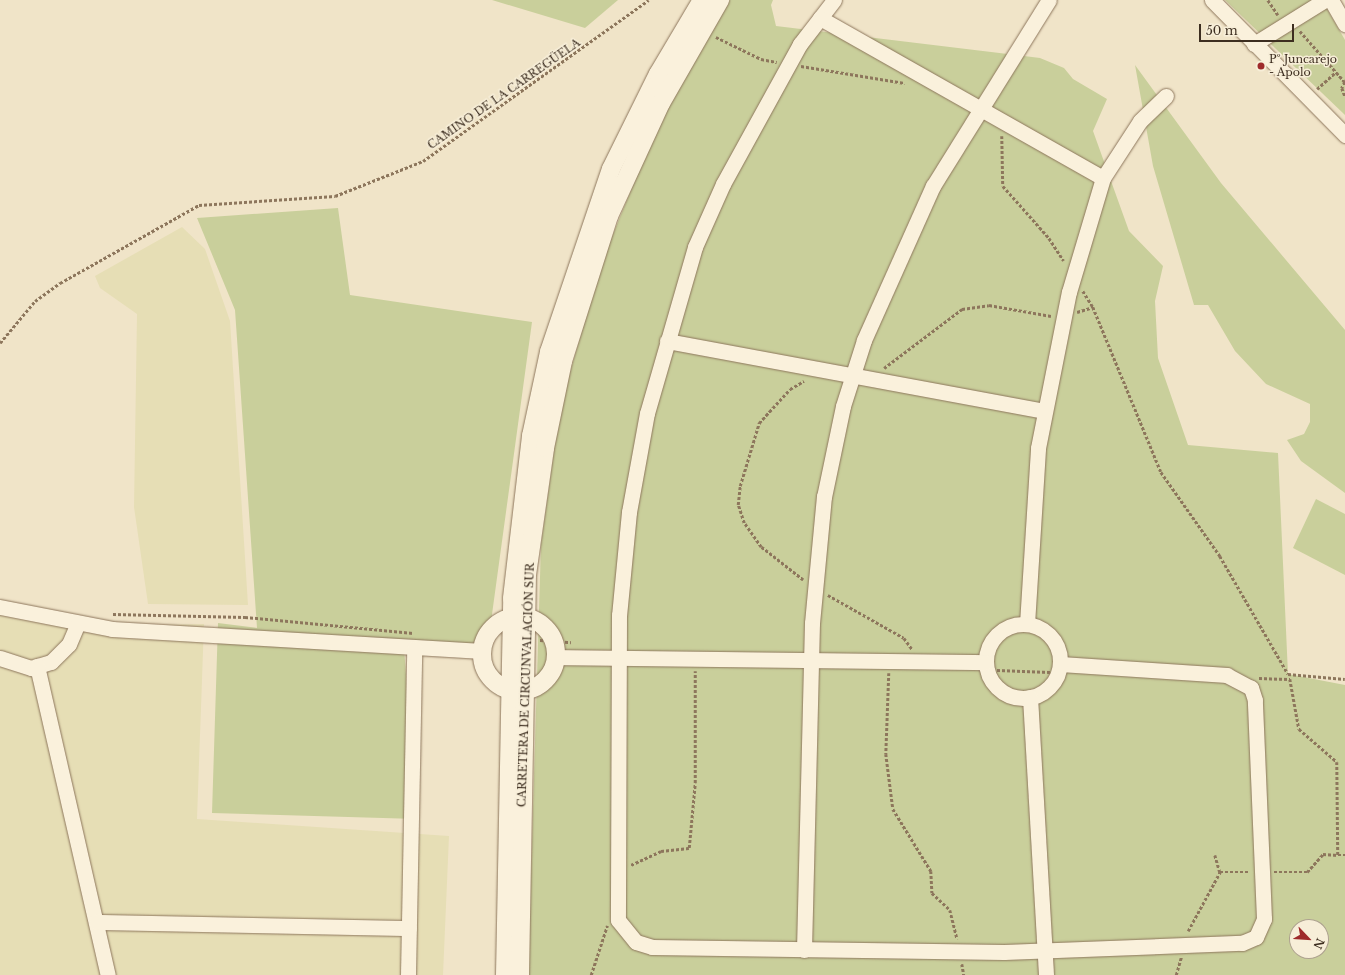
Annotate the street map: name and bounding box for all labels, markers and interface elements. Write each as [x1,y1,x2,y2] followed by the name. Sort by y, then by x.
[1201,16,1296,42] scale bar
[1206,23,1238,38] text: 50 m
[425,36,583,152] street label: CAMINO DE LA CARREGÜELA
[1269,53,1337,79] place label: Pº Juncarejo - Apolo
[1256,61,1266,71] marker: Pº Juncarejo - Apolo
[515,562,537,808] street label: CARRETERA DE CIRCUNVALACIÓN SUR
[1289,919,1329,959] north arrow
[1310,936,1327,951] text: N

